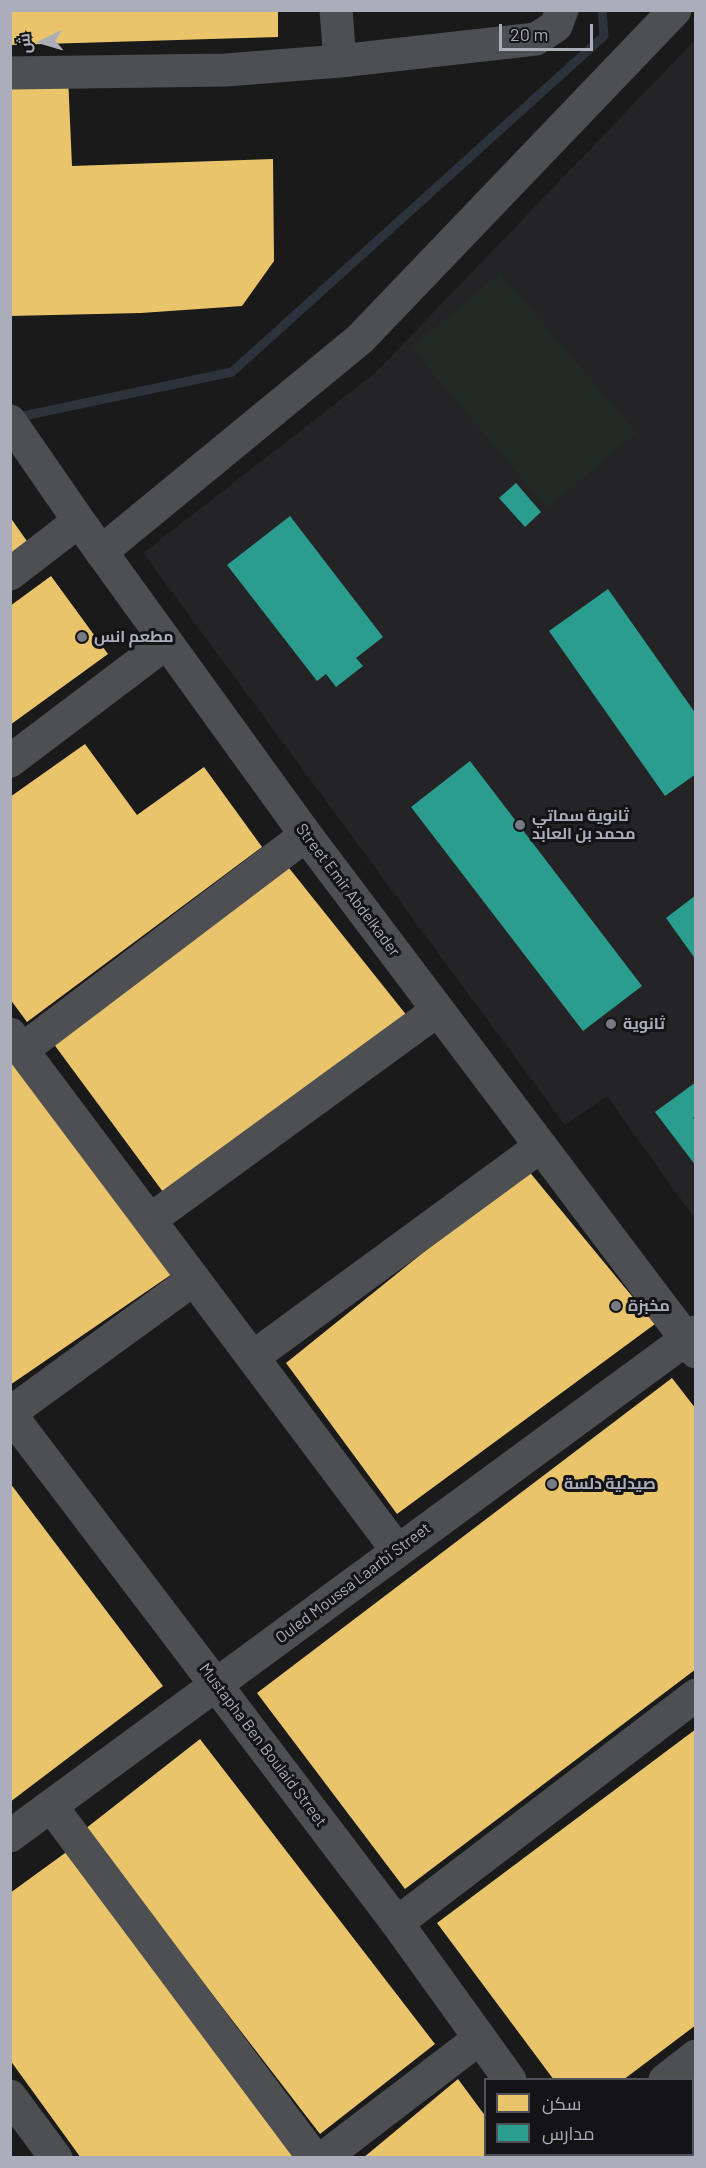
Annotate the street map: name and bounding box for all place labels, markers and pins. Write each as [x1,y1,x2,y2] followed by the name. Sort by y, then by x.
[94,627,174,647] place label: مطعم انس
[75,630,89,644] marker: مطعم انس
[532,806,636,844] place label: ثانوية سماتي محمد بن العابد
[513,818,527,832] marker: ثانوية سماتي محمد بن العابد
[623,1014,665,1034] place label: ثانوية
[604,1017,618,1031] marker: ثانوية
[628,1296,670,1316] place label: مخبزة
[609,1299,623,1313] marker: مخبزة
[564,1474,656,1494] place label: صيدلية دلسة
[545,1477,559,1491] marker: صيدلية دلسة

